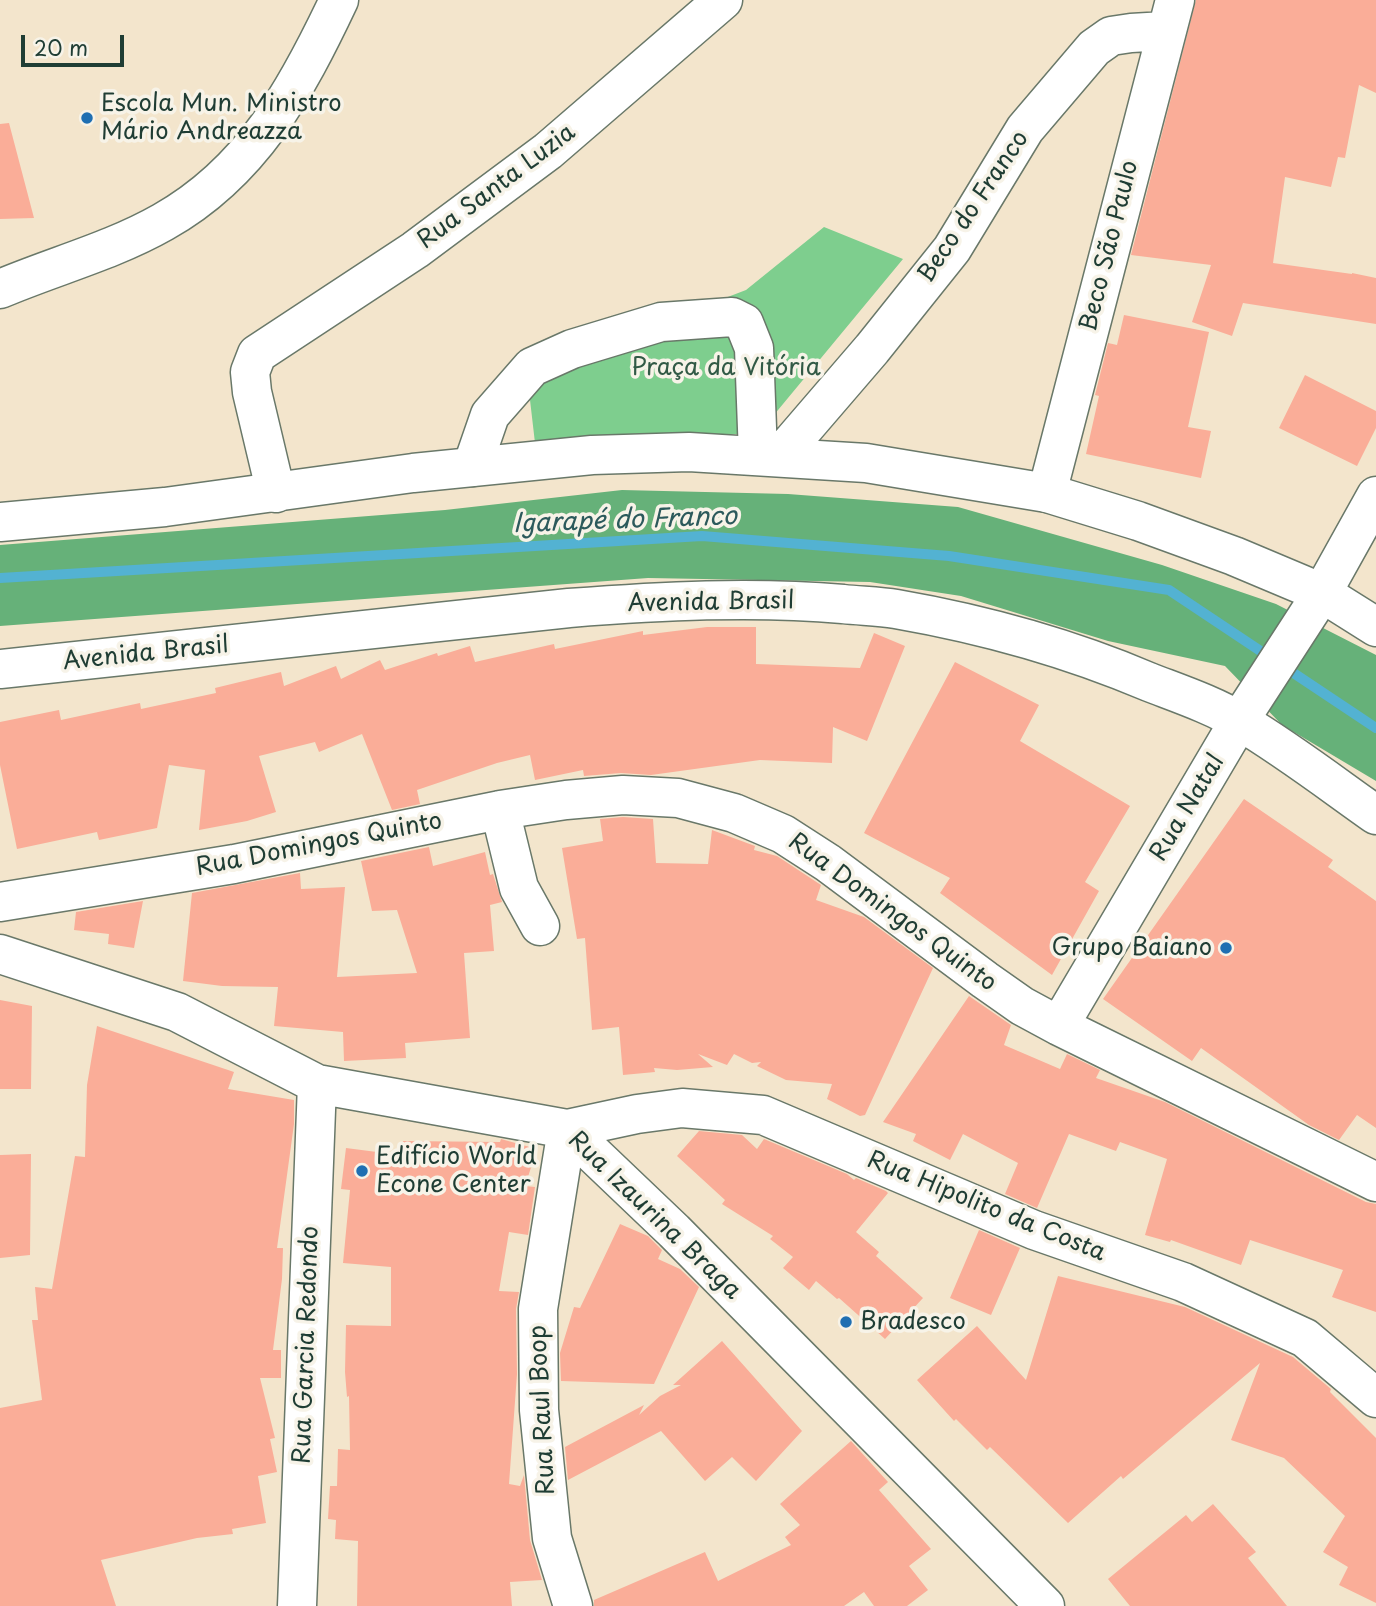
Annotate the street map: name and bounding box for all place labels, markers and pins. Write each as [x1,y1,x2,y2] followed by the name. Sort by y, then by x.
[101,90,342,146] place label: Escola Mun. Ministro Mário Andreazza
[79,110,95,126] marker: Escola Mun. Ministro Mário Andreazza
[1052,934,1212,962] place label: Grupo Baiano
[1218,940,1234,956] marker: Grupo Baiano
[376,1143,537,1199] place label: Edifício World Econe Center
[354,1163,370,1179] marker: Edifício World Econe Center
[860,1308,966,1336] place label: Bradesco
[838,1314,854,1330] marker: Bradesco

